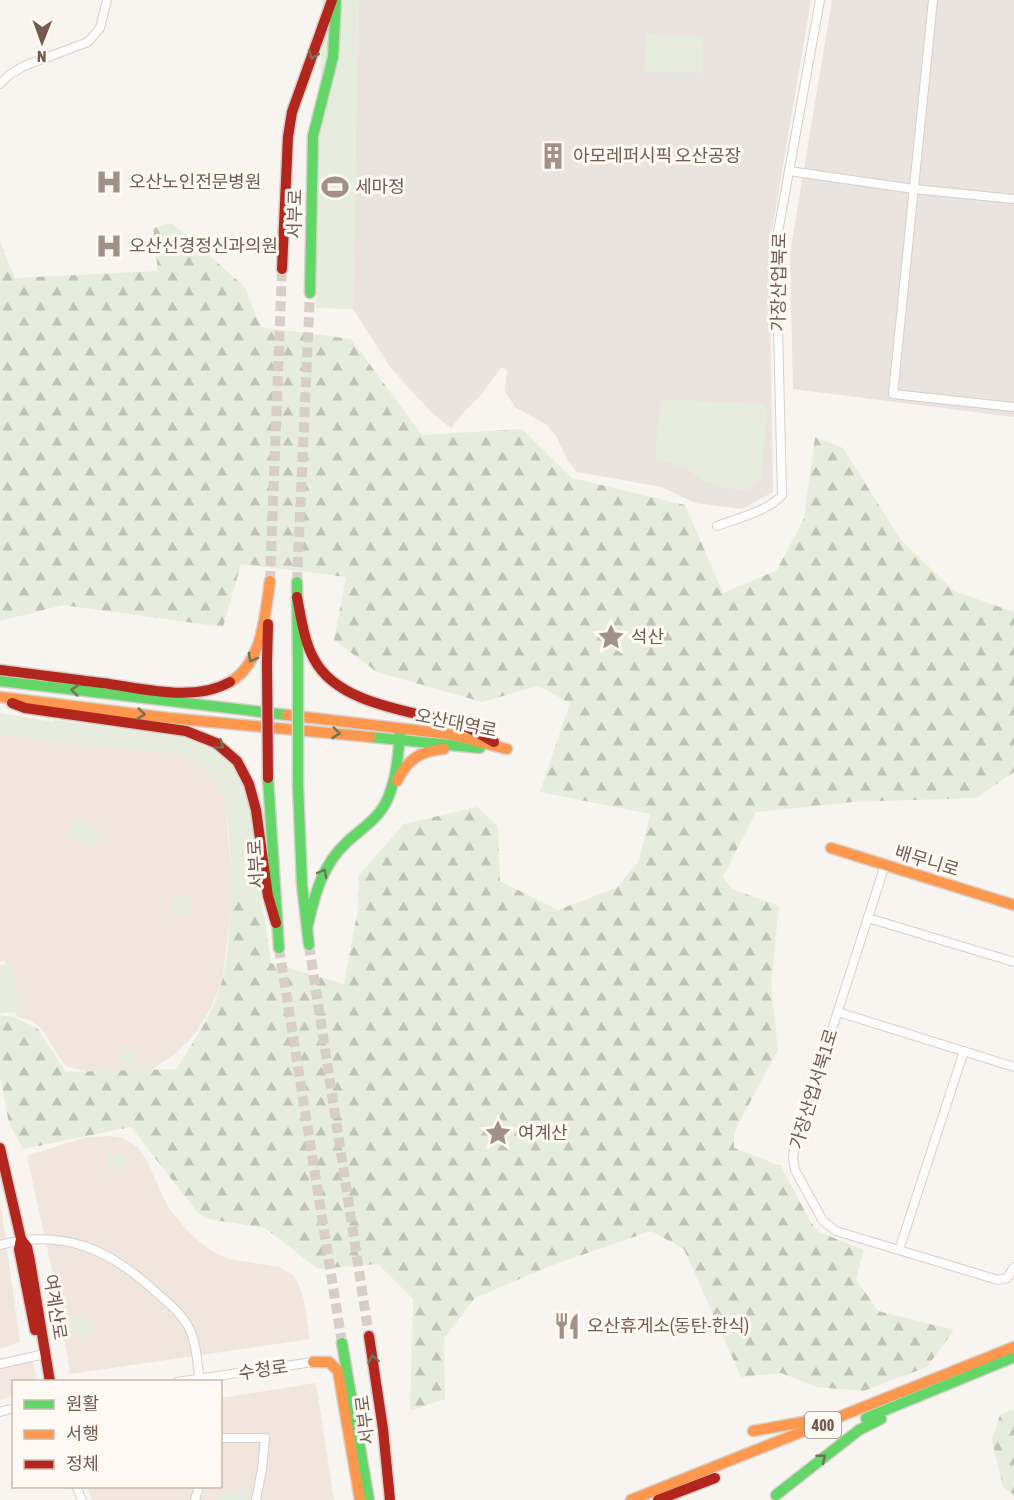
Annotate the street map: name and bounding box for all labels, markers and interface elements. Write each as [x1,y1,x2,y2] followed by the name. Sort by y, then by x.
[12,12,72,72] north arrow
[37,48,47,66] text: N
[307,49,320,60] one-way arrow
[538,141,568,171] building icon: 아모레퍼시픽 오산공장
[573,145,741,166] place label: 아모레퍼시픽 오산공장
[94,167,124,197] hospital icon: 오산노인전문병원
[129,171,261,192] place label: 오산노인전문병원
[320,172,350,202] sports icon: 세마정
[355,176,405,197] place label: 세마정
[284,189,305,239] street label: 서부로
[94,231,124,261] hospital icon: 오산신경정신과의원
[767,232,790,332] street label: 가장산업북로
[129,235,278,256] place label: 오산신경정신과의원
[596,622,626,652] place icon: 석산
[631,626,664,647] place label: 석산
[248,652,260,662] one-way arrow
[70,684,79,697] one-way arrow
[413,704,499,741] street label: 오산대역로
[137,707,146,720] one-way arrow
[331,726,340,739] one-way arrow
[214,738,225,749] one-way arrow
[244,839,267,889] street label: 서부로
[892,841,962,880] street label: 배무니로
[316,868,328,879] one-way arrow
[785,1026,842,1151] street label: 가장산업서북1로
[483,1118,513,1148] place icon: 여계산
[518,1122,568,1143] place label: 여계산
[40,1273,71,1341] street label: 여계산로
[552,1311,582,1341] restaurant icon: 오산휴게소(동탄-한식)
[587,1315,749,1336] place label: 오산휴게소(동탄-한식)
[368,1354,380,1363] one-way arrow
[237,1356,289,1383] street label: 수청로
[12,1380,222,1488] legend
[66,1393,99,1414] text: 원활
[351,1394,378,1446] street label: 서부로
[805,1412,841,1438] road number: 400
[66,1423,99,1444] text: 서행
[66,1453,99,1474] text: 정체
[815,1455,826,1466] one-way arrow

